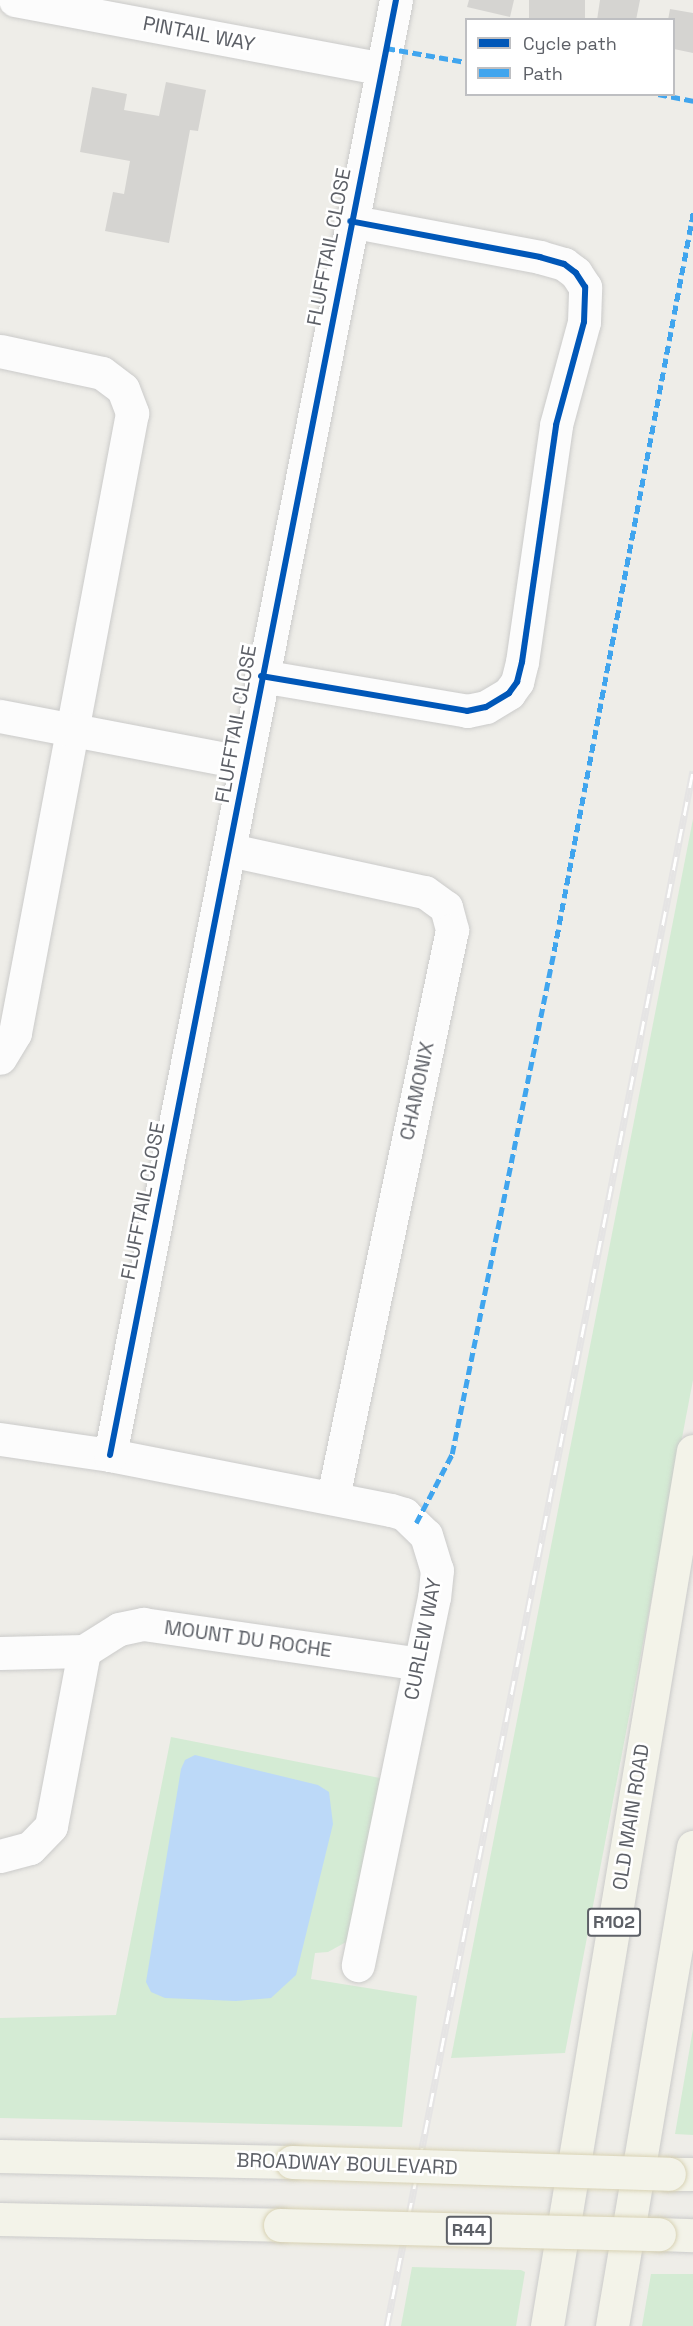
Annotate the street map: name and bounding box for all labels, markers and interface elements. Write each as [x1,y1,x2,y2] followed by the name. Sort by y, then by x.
[141,11,257,57] street label: PINTAIL WAY
[465,18,675,96] legend
[523,32,617,55] text: Cycle path
[523,62,563,85] text: Path
[302,166,356,328] street label: FLUFFTAIL CLOSE
[210,643,262,805] street label: FLUFFTAIL CLOSE
[395,1040,439,1142] street label: CHAMONIX
[116,1120,170,1282] street label: FLUFFTAIL CLOSE
[399,1576,447,1702] street label: CURLEW WAY
[163,1615,333,1663] street label: MOUNT DU ROCHE
[608,1742,654,1892] street label: OLD MAIN ROAD
[587,1907,641,1937] road number: R102
[236,2148,458,2180] street label: BROADWAY BOULEVARD
[445,2215,493,2245] road number: R44

